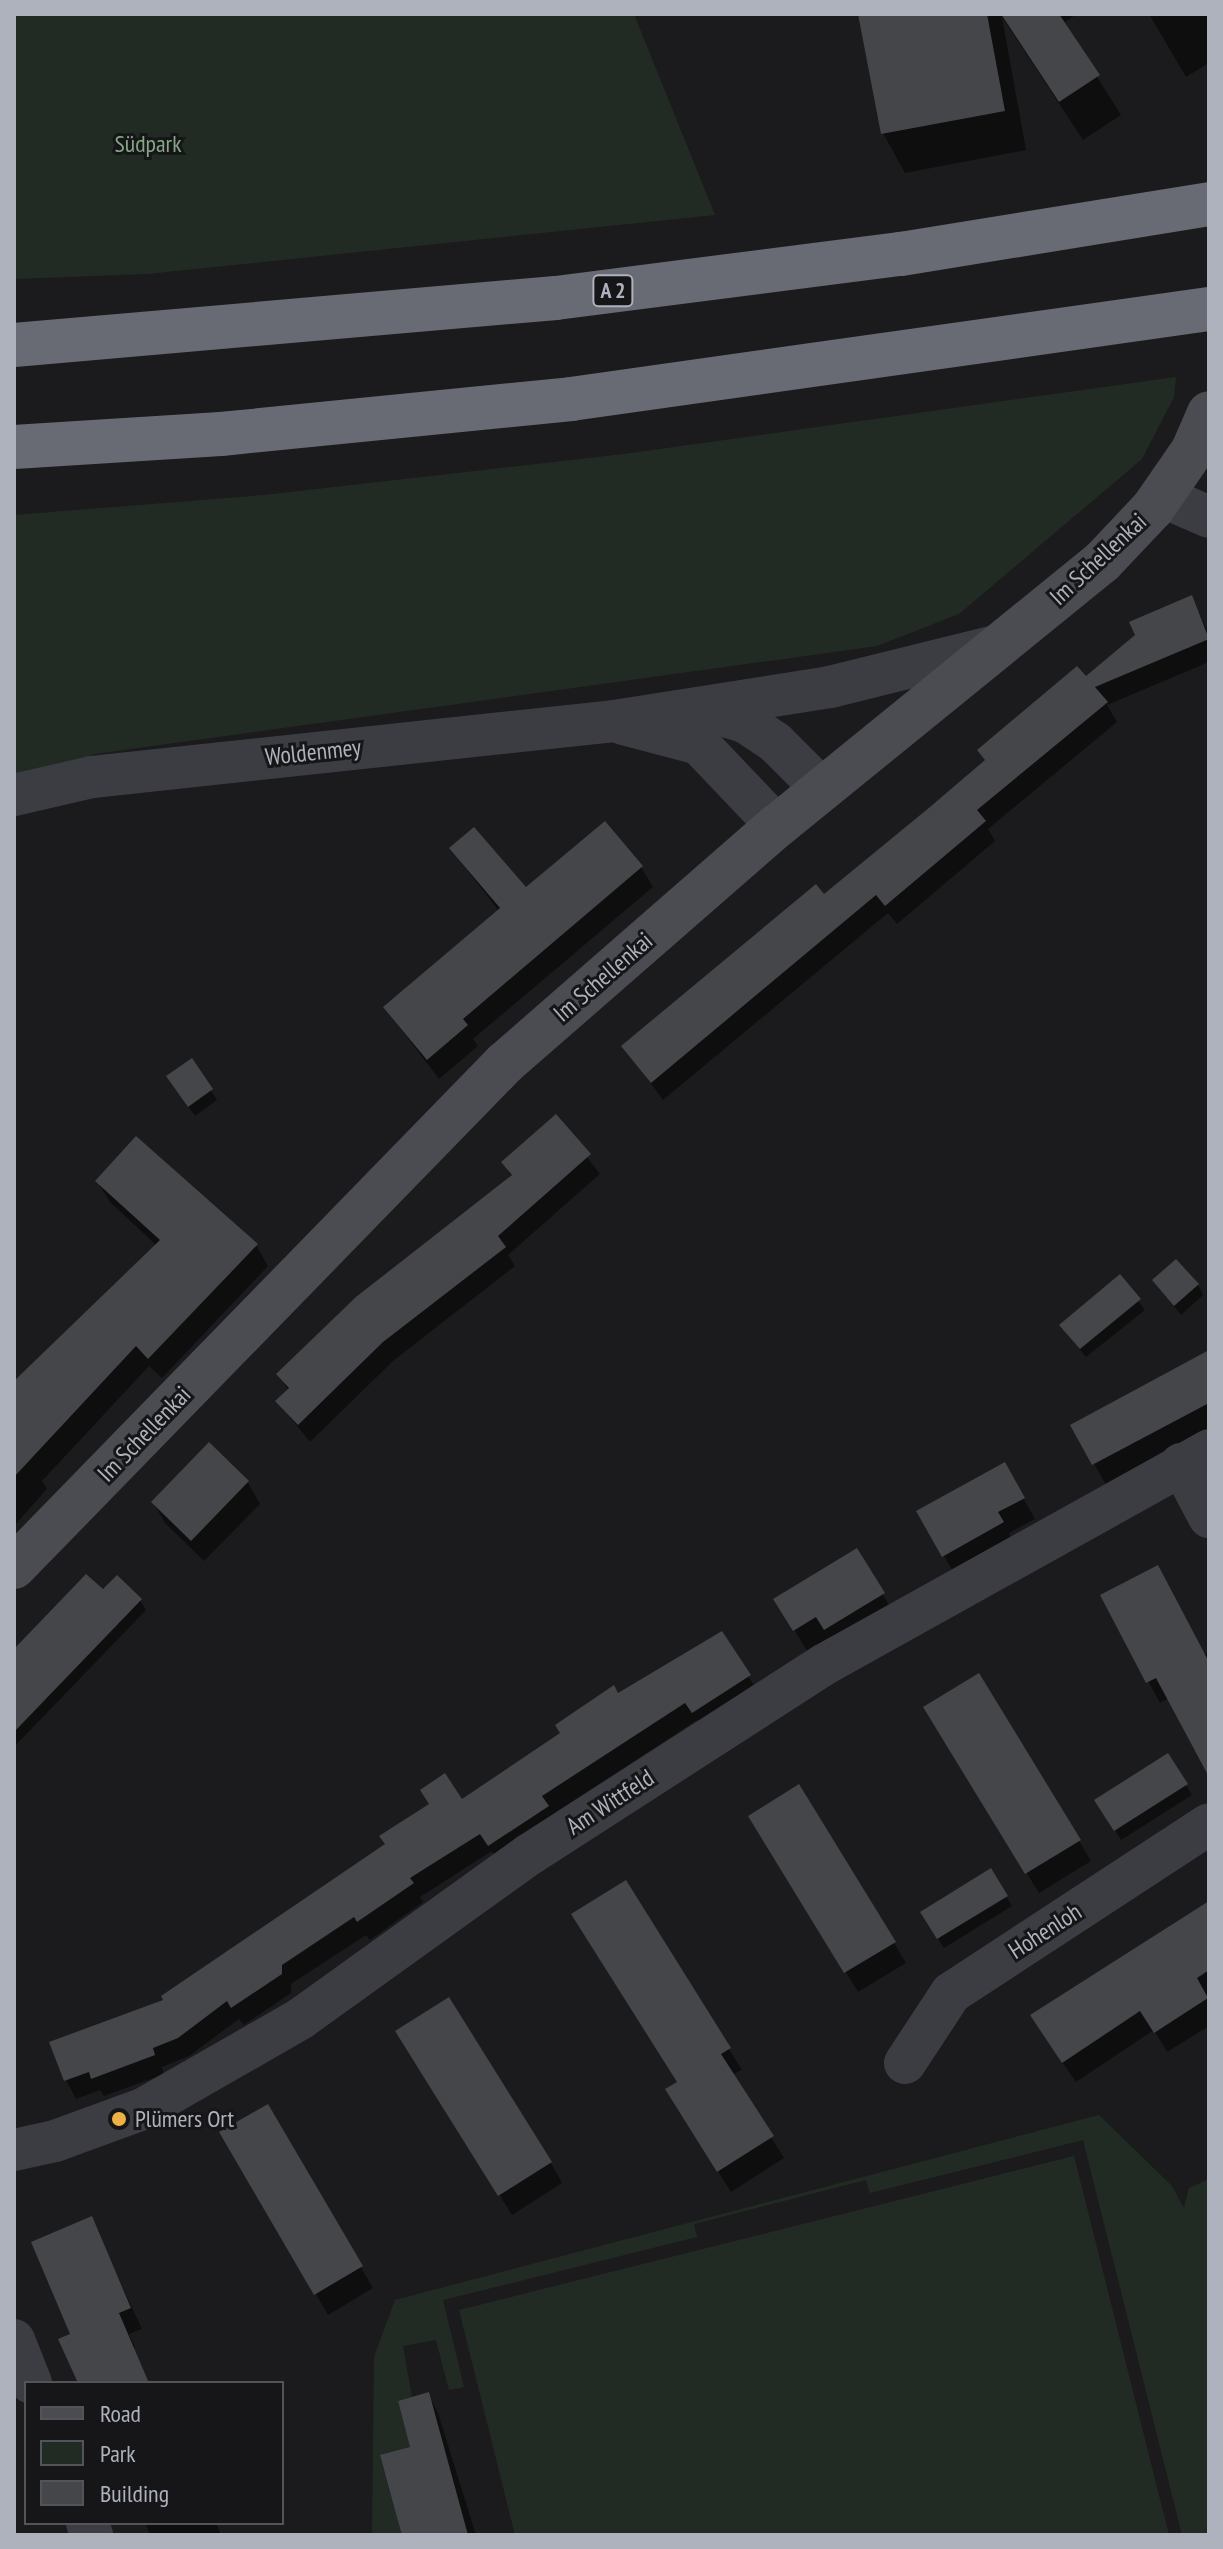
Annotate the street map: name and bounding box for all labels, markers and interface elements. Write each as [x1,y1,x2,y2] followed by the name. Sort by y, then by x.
[114,130,182,158] park label: Südpark
[591,273,635,309] road number: A 2
[1044,507,1152,611] street label: Im Schellenkai
[264,733,362,771] street label: Woldenmey
[548,926,658,1028] street label: Im Schellenkai
[91,1380,197,1488] street label: Im Schellenkai
[561,1763,659,1841] street label: Am Wittfeld
[1003,1897,1087,1965] street label: Hohenloh
[135,2105,234,2133] place label: Plümers Ort
[110,2110,128,2128] marker: Plümers Ort
[24,2381,284,2525] legend
[100,2398,141,2429] text: Road
[100,2438,136,2469] text: Park
[100,2478,169,2509] text: Building

